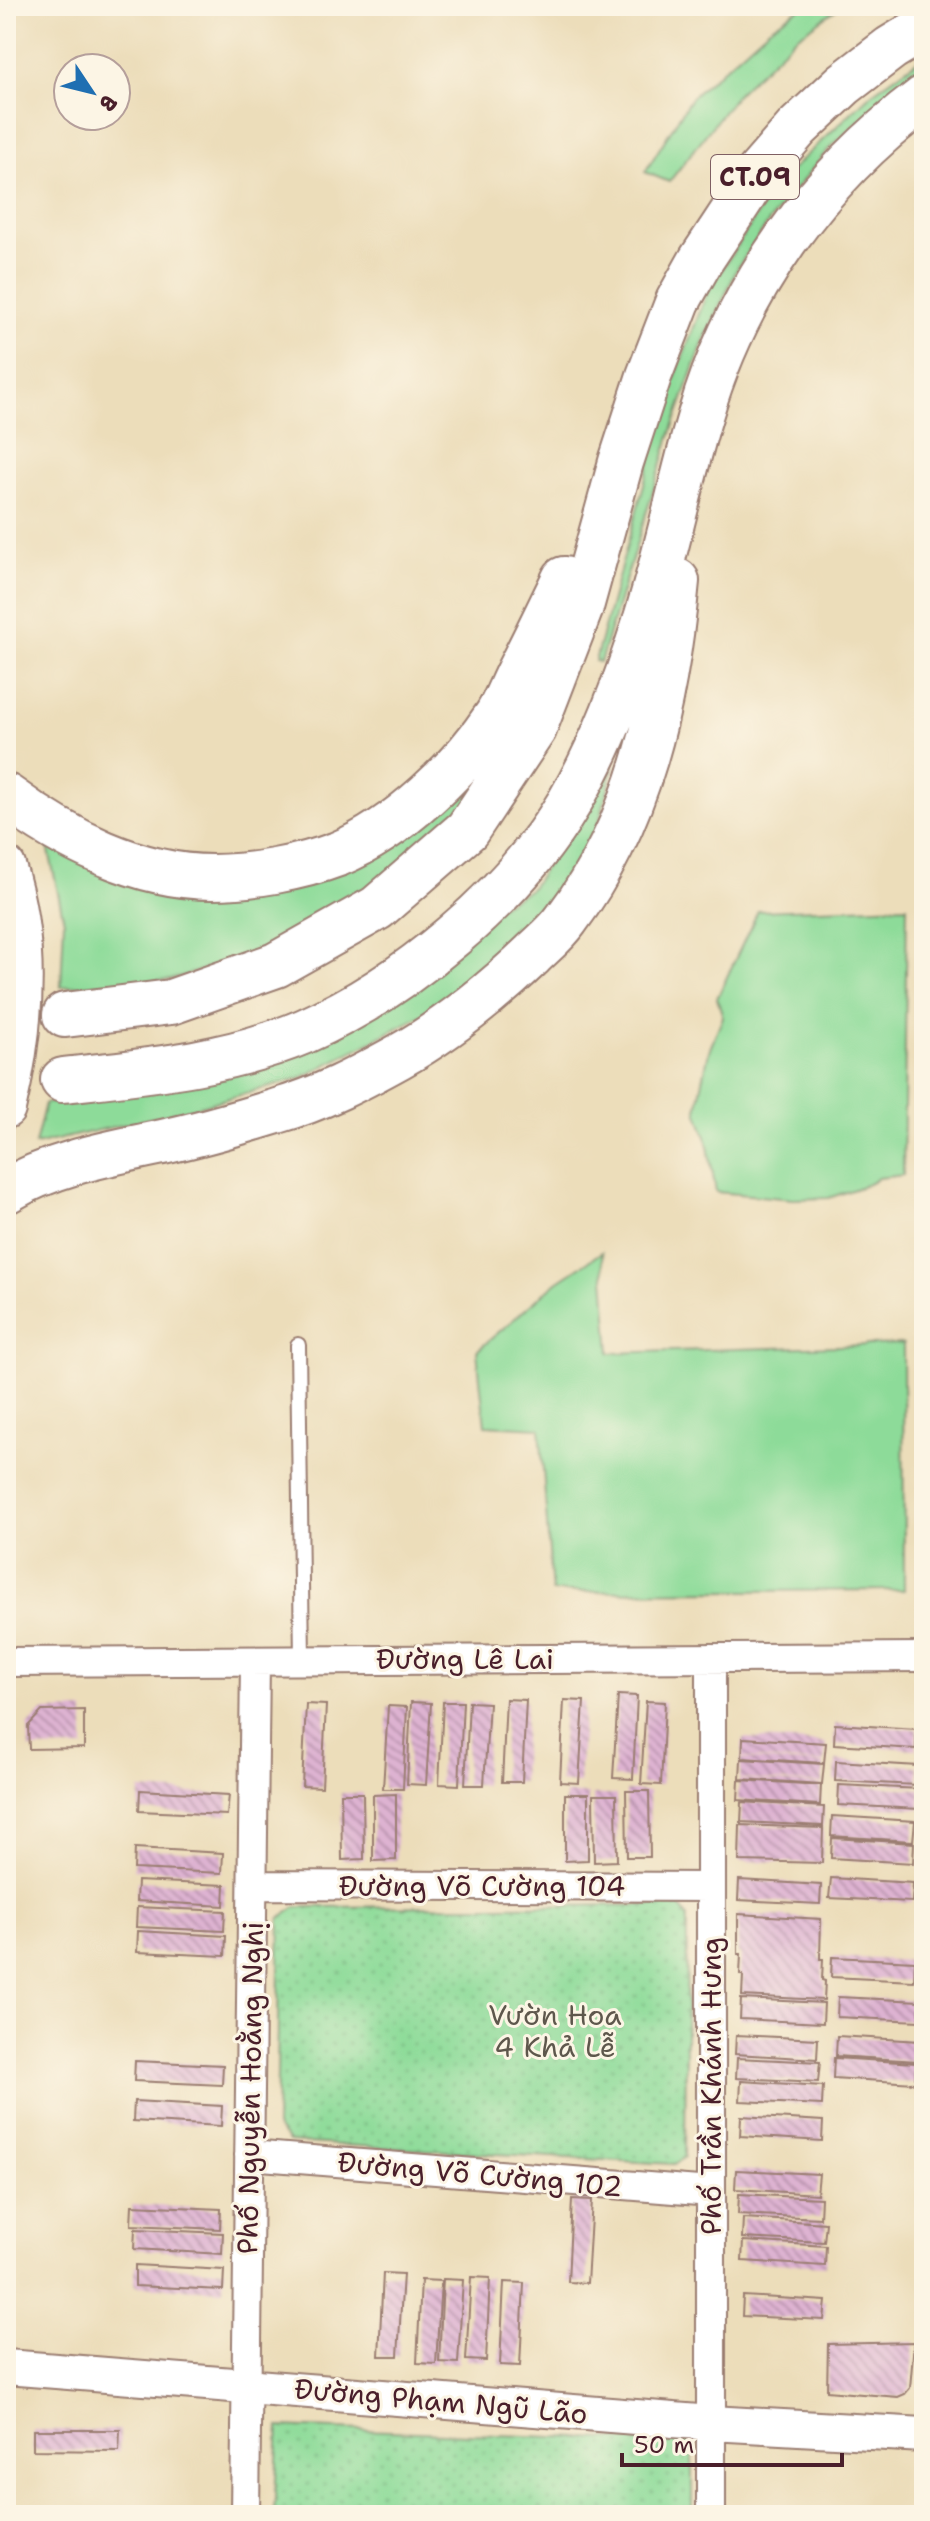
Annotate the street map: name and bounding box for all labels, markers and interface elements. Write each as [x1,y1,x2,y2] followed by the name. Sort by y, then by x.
[52,52,132,132] north arrow
[92,89,124,117] text: B
[711,155,799,199] road number: CT.09
[376,1640,554,1678] street label: Đường Lê Lai
[339,1867,625,1905] street label: Đường Võ Cường 104
[228,1921,272,2255] street label: Phố Nguyễn Hoằng Nghị
[692,1937,730,2235] street label: Phố Trần Khánh Hưng
[488,1996,622,2066] park label: Vườn Hoa 4 Khả Lễ
[336,2143,624,2205] street label: Đường Võ Cường 102
[293,2369,589,2433] street label: Đường Phạm Ngũ Lão
[622,2417,842,2467] scale bar
[634,2429,694,2461] text: 50 m

